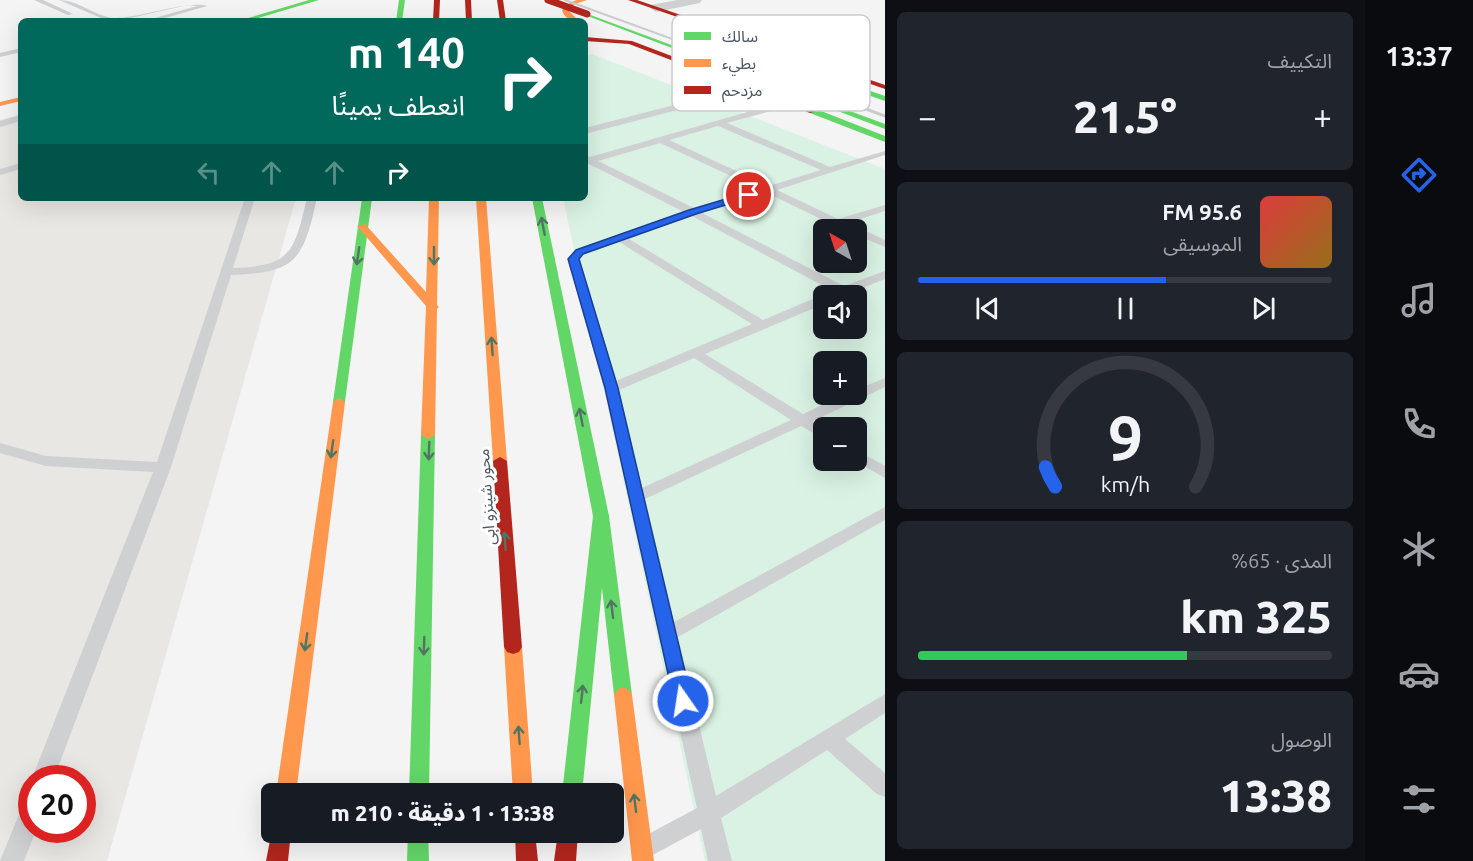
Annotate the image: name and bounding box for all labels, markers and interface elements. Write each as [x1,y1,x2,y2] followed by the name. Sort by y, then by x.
[672,15,870,111] legend
[722,27,758,45] text: سالك
[348,29,465,76] text: 140 m
[1385,41,1453,71] text: 13:37
[486,42,564,120] icon: right
[1268,49,1332,72] text: التكييف
[722,54,756,76] text: بطيء
[722,81,762,103] text: مزدحم
[331,90,465,120] text: انعطف يمينًا
[1073,91,1177,142] text: 21.5°
[918,98,937,135] text: −
[1313,98,1332,135] text: +
[1398,154,1440,196] icon: directions
[192,156,225,189] icon: left
[255,156,288,189] icon: ahead
[318,156,351,189] icon: ahead
[381,156,414,189] icon: right
[723,169,774,220] pin
[732,178,765,211] icon: arrive
[1162,199,1242,224] text: 95.6 FM
[537,217,548,236] one-way arrow
[813,219,867,273] north arrow
[813,219,867,471] map controls
[1163,232,1242,255] text: الموسيقى
[353,245,364,265] one-way arrow
[428,246,439,266] one-way arrow
[1398,279,1440,321] icon: music
[813,285,867,339] button: sound
[971,292,1004,325] icon: previous
[1109,292,1142,325] icon: pause
[1247,292,1280,325] icon: next
[486,337,497,357] one-way arrow
[813,351,867,405] button: +
[1398,403,1440,445] icon: phone
[1107,404,1143,474] text: 9
[575,408,586,427] one-way arrow
[813,417,867,471] button: −
[327,439,338,458] one-way arrow
[423,441,435,461] one-way arrow
[474,448,499,546] street label: محور شينزو ابى
[1100,473,1150,497] text: km/h
[1398,528,1440,570] icon: climate
[499,531,510,551] one-way arrow
[1231,549,1332,572] text: المدى · 65%
[1180,591,1332,642] text: 325 km
[606,600,617,620] one-way arrow
[301,632,312,652] one-way arrow
[418,636,429,656] one-way arrow
[1398,653,1440,695] icon: car
[651,669,715,733] position arrow
[577,684,588,704] one-way arrow
[513,726,524,746] one-way arrow
[1271,728,1332,751] text: الوصول
[18,765,96,843] speed limit sign: 20
[1219,770,1332,821] text: 13:38
[1398,778,1440,820] icon: filters
[630,794,641,813] one-way arrow
[331,800,554,825] text: 13:38 · 1 دقيقة · 210 m

